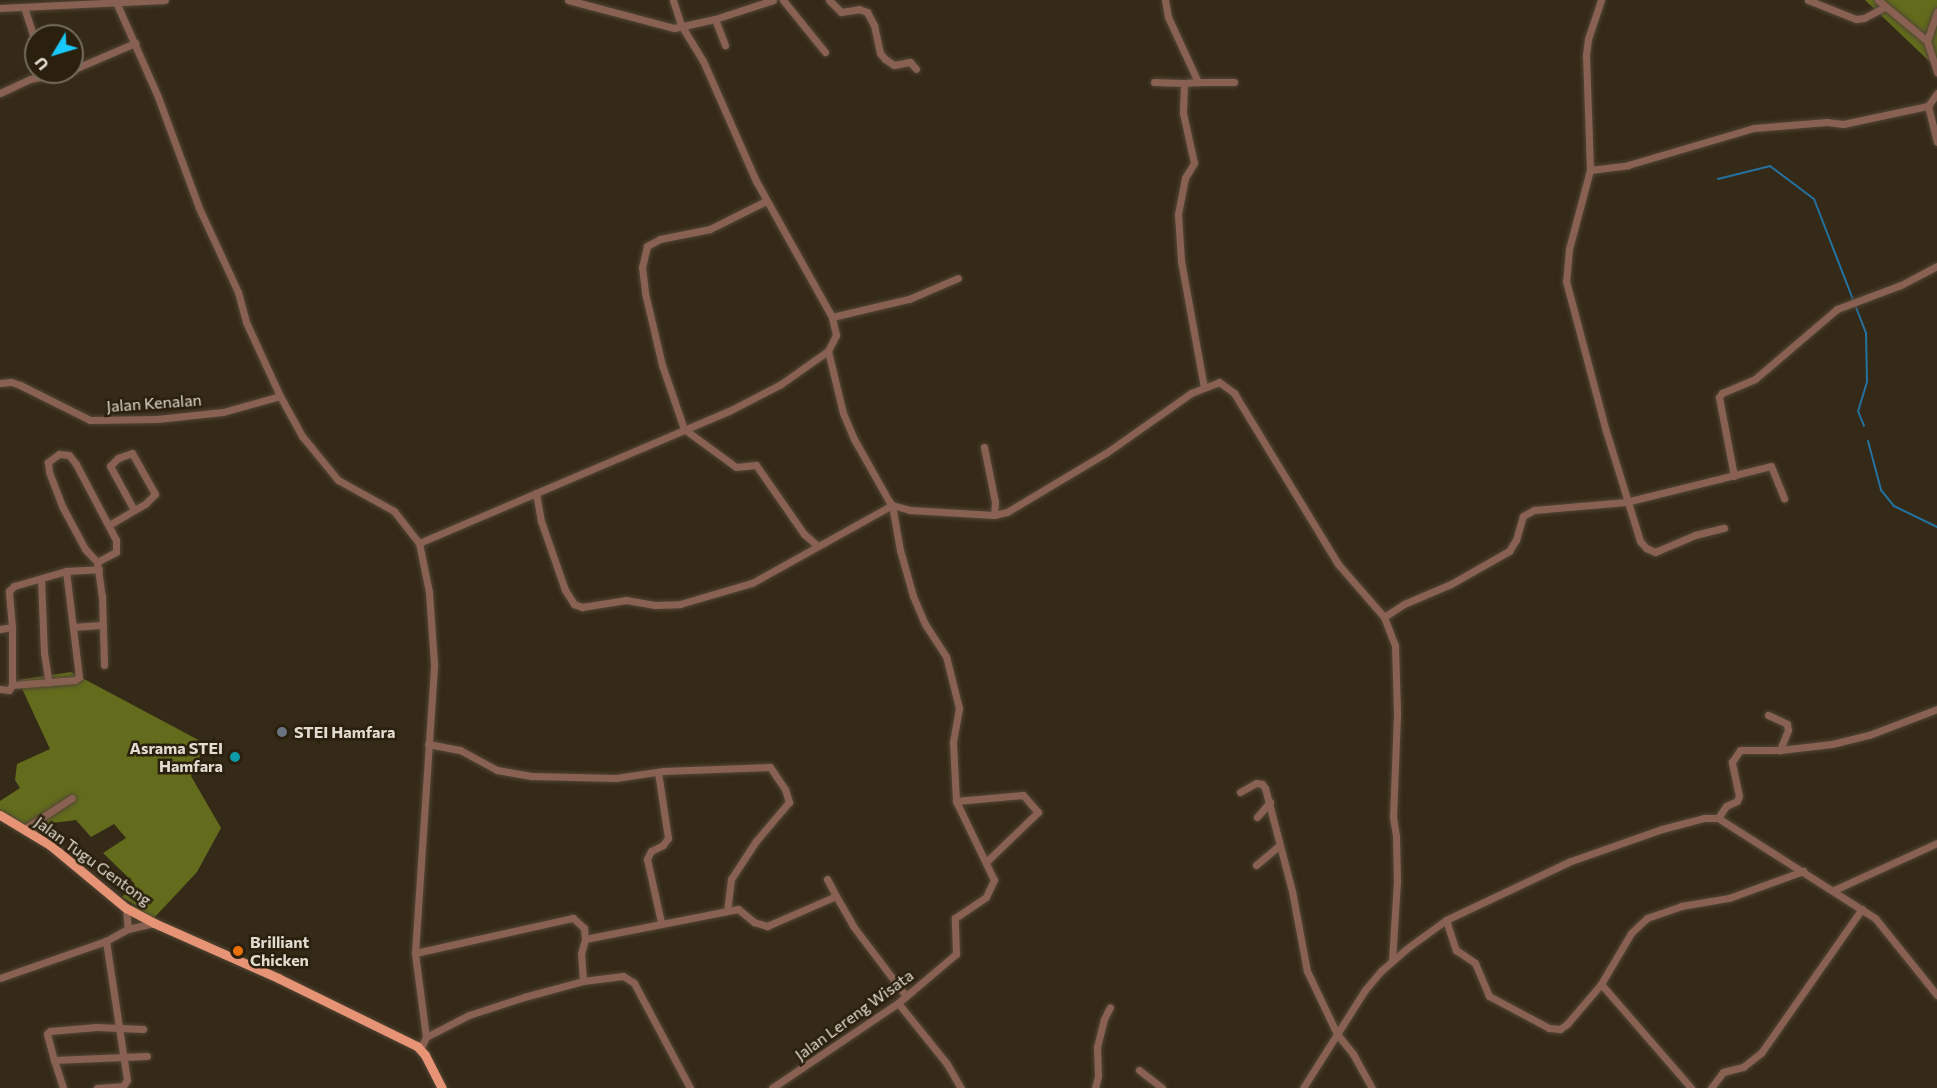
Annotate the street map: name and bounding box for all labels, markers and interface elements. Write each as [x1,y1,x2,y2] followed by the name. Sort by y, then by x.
[24,24,84,84] north arrow
[30,54,52,75] text: U
[106,390,202,416] street label: Jalan Kenalan
[294,722,395,742] place label: STEI Hamfara
[275,725,289,739] marker: STEI Hamfara
[129,738,223,776] place label: Asrama STEI Hamfara
[228,750,242,764] marker: Asrama STEI Hamfara
[31,812,155,910] street label: Jalan Tugu Gentong
[250,932,309,970] place label: Brilliant Chicken
[231,944,245,958] marker: Brilliant Chicken
[791,966,917,1064] street label: Jalan Lereng Wisata

